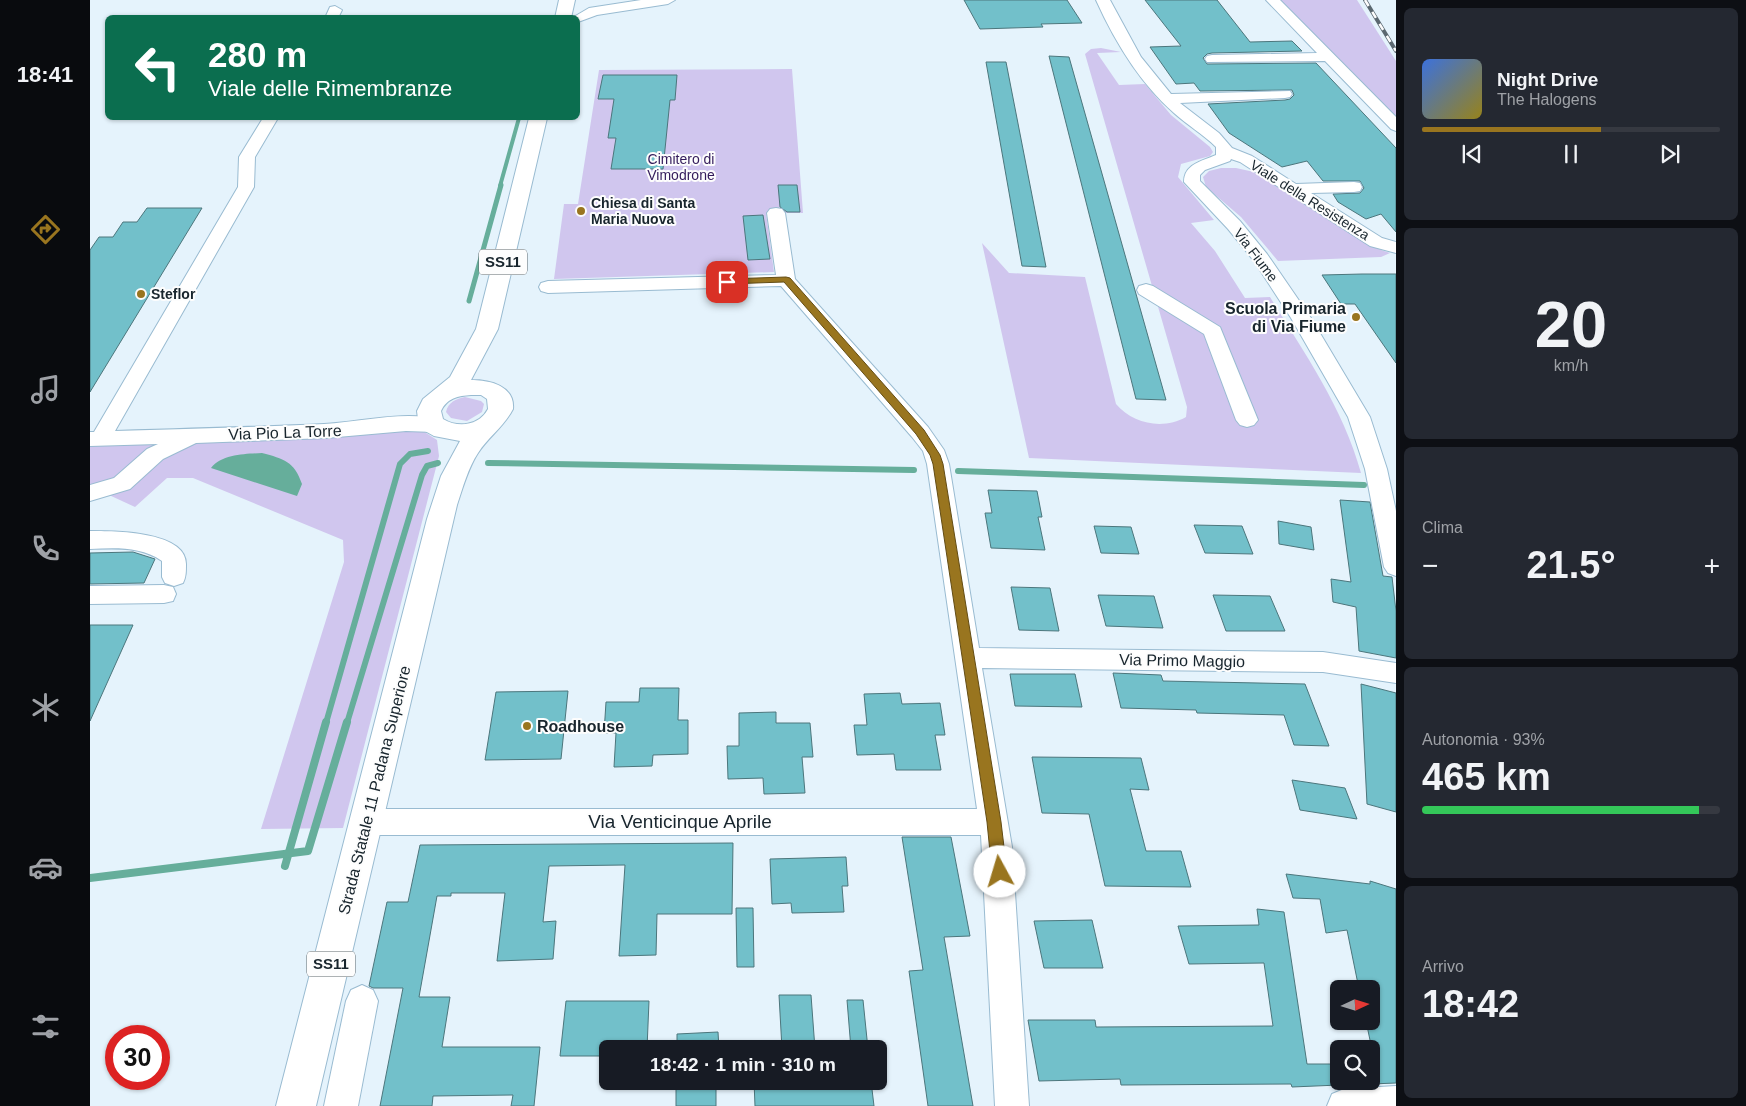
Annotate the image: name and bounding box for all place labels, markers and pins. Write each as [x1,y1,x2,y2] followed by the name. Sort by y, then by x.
[591,195,695,227] place label: Chiesa di Santa Maria Nuova
[575,205,587,217] marker: Chiesa di Santa Maria Nuova
[706,261,748,303] pin
[151,286,196,302] place label: Steflor
[135,288,147,300] marker: Steflor
[1225,300,1346,335] place label: Scuola Primaria di Via Fiume
[1350,311,1362,323] marker: Scuola Primaria di Via Fiume
[537,718,624,735] place label: Roadhouse
[521,720,533,732] marker: Roadhouse

